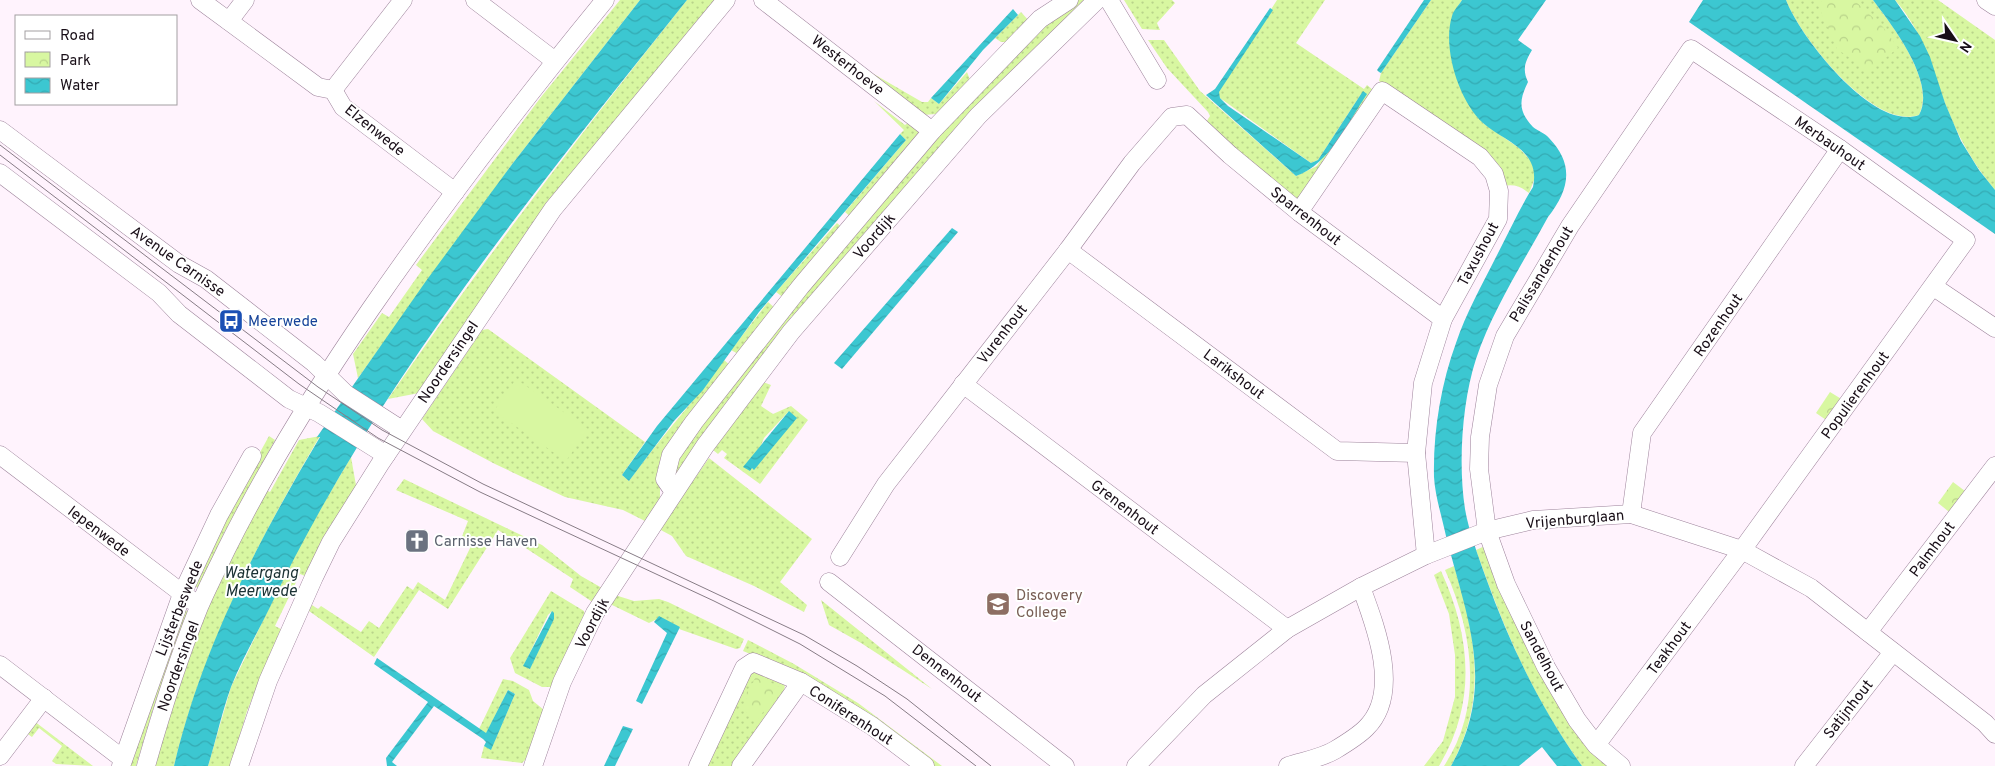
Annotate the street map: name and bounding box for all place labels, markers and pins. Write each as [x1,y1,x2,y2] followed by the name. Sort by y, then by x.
[218,308,244,334] bus stop icon: Meerwede
[248,313,318,332] place label: Meerwede
[404,528,430,554] church icon: Carnisse Haven
[434,533,538,552] place label: Carnisse Haven
[1016,587,1083,623] place label: Discovery College
[985,591,1011,617] school or university icon: Discovery College

